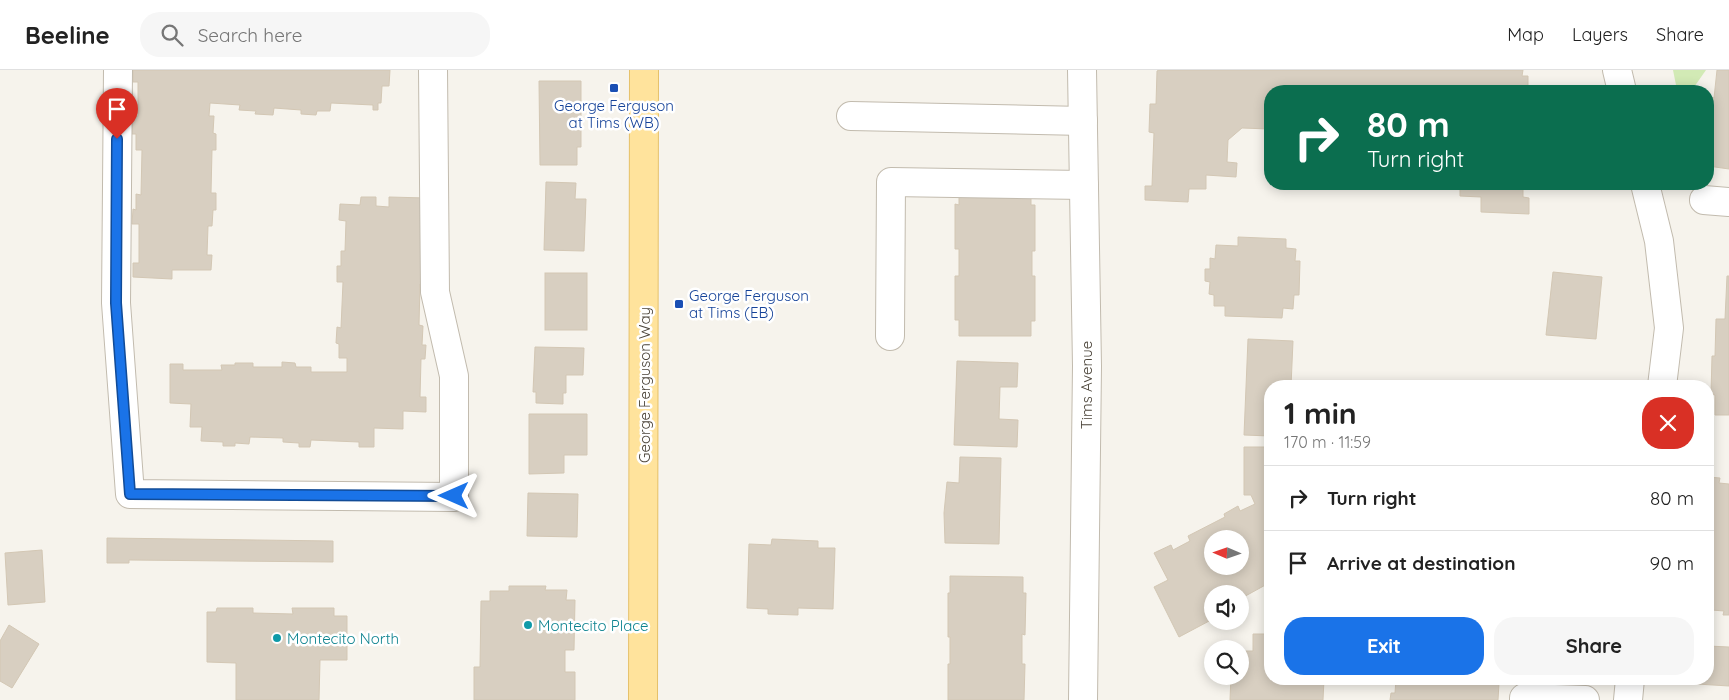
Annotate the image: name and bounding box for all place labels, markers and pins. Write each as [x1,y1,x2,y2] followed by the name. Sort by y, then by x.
[608,82,620,94] marker: George Ferguson at Tims (WB)
[96,88,138,139] pin
[554,96,674,132] place label: George Ferguson at Tims (WB)
[689,286,809,322] place label: George Ferguson at Tims (EB)
[673,298,685,310] marker: George Ferguson at Tims (EB)
[538,616,649,635] place label: Montecito Place
[522,619,534,631] marker: Montecito Place
[287,629,399,648] place label: Montecito North
[271,632,283,644] marker: Montecito North

